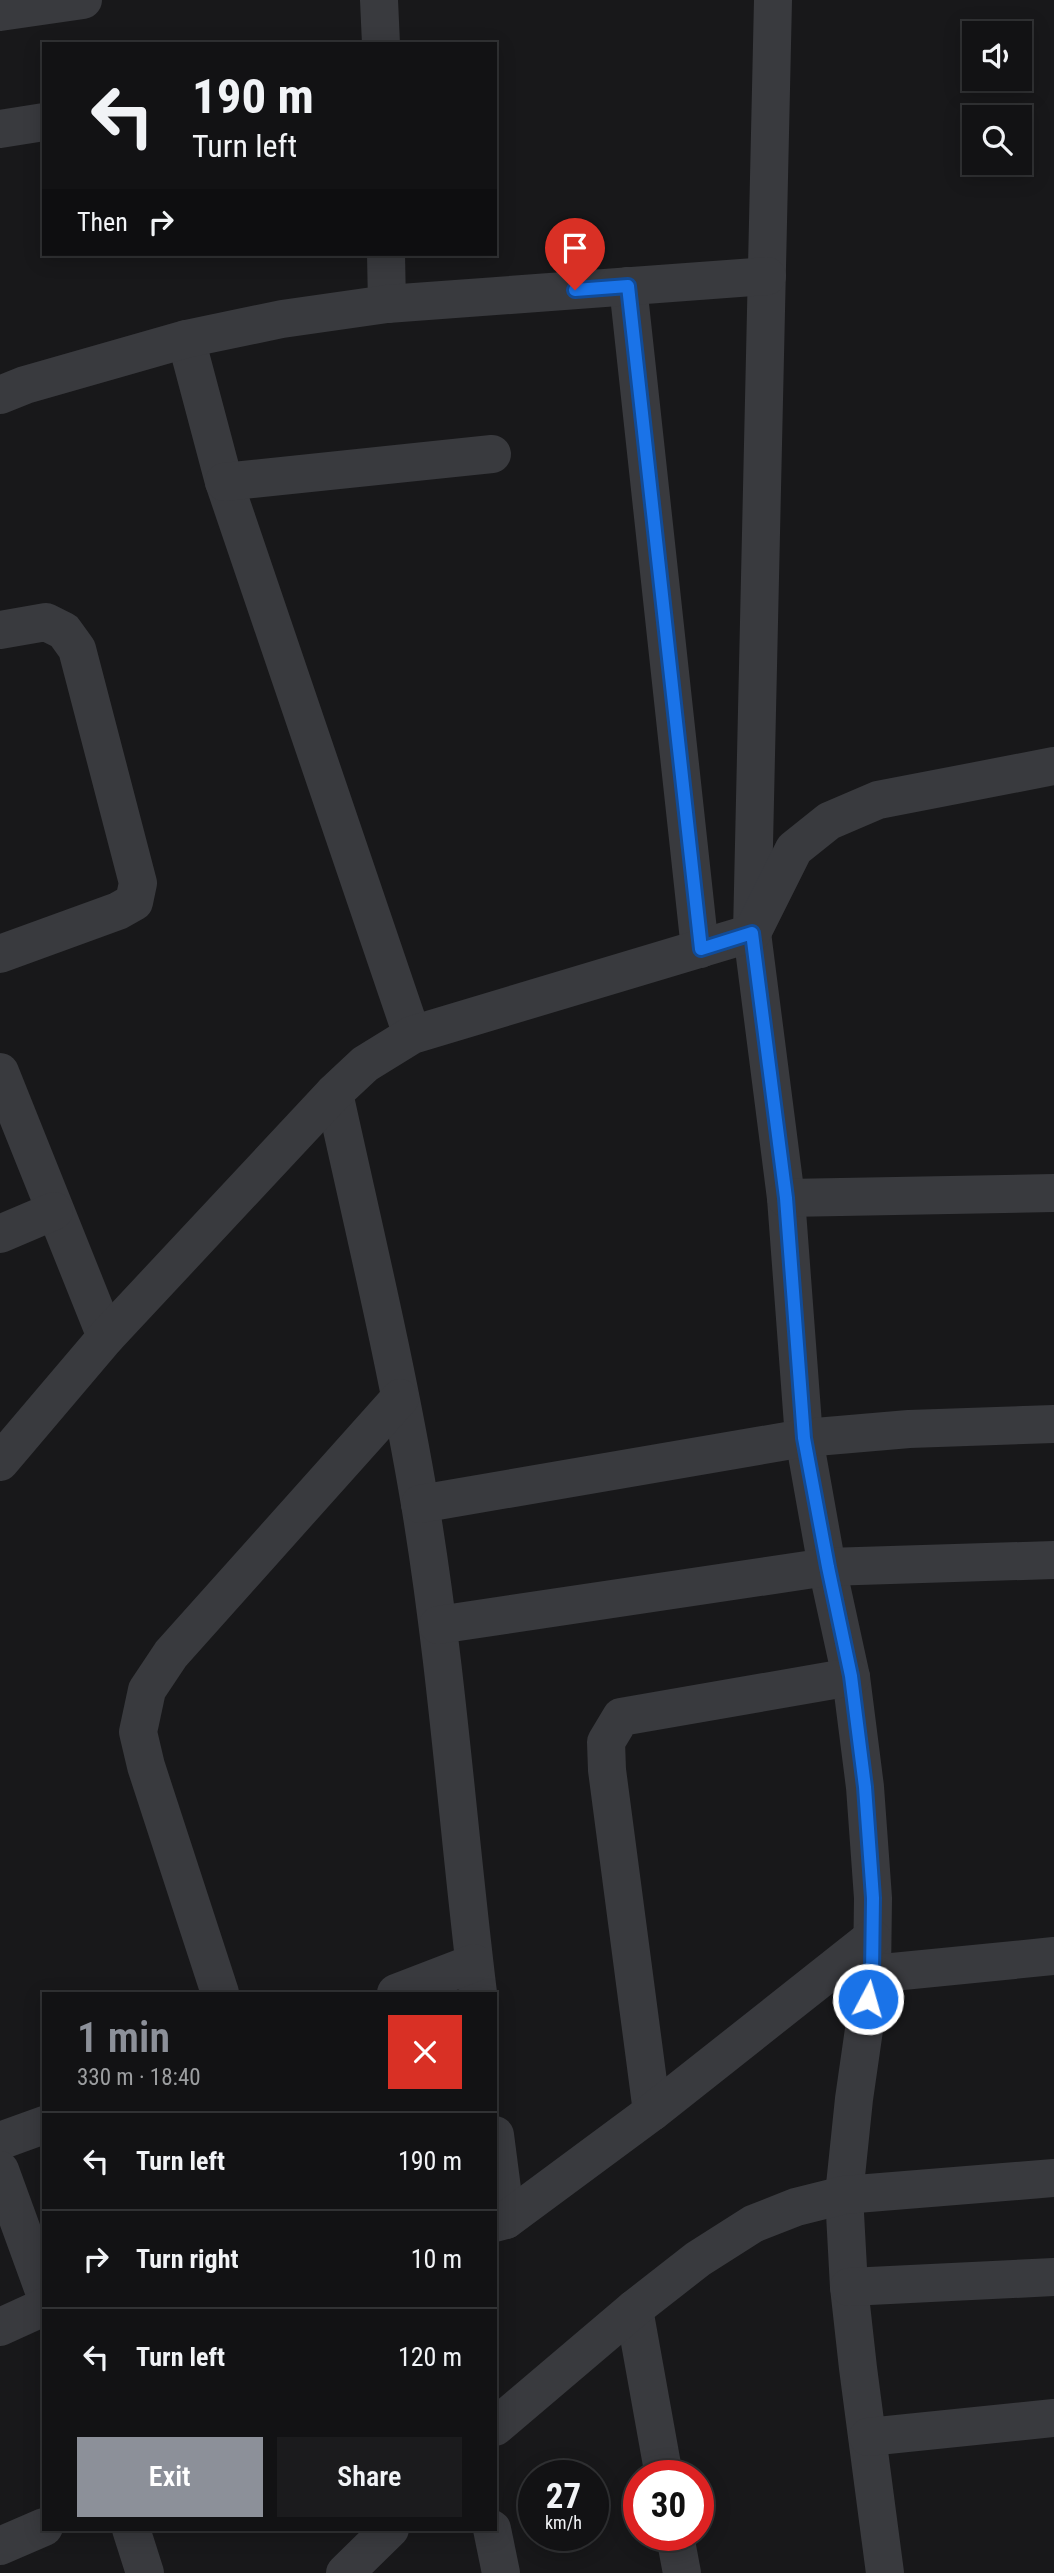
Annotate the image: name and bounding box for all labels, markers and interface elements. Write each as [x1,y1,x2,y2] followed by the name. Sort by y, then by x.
[962,21,1032,175] map controls
[962,21,1032,91] button: sound
[192,68,314,125] text: 190 m
[77,70,168,161] icon: left
[962,105,1032,175] button: search
[192,127,297,165] text: Turn left
[142,203,180,241] icon: right
[77,207,128,237] text: Then
[545,218,605,290] pin
[556,229,594,267] icon: arrive
[831,1962,905,2036] position arrow
[77,2013,170,2062] text: 1 min
[388,2015,462,2089] button: close
[77,2064,201,2091] text: 330 m · 18:40
[77,2142,115,2180] icon: left
[136,2146,225,2176] text: Turn left
[398,2146,462,2176] text: 190 m
[77,2240,115,2278] icon: right
[136,2244,238,2274] text: Turn right
[411,2244,462,2274] text: 10 m
[77,2338,115,2376] icon: left
[136,2342,225,2372] text: Turn left
[398,2342,462,2372] text: 120 m
[77,2437,263,2517] button: Exit
[277,2437,462,2517] button: Share
[623,2460,714,2551] speed limit sign: 30
[546,2476,581,2517] text: 27
[545,2512,582,2533] text: km/h

